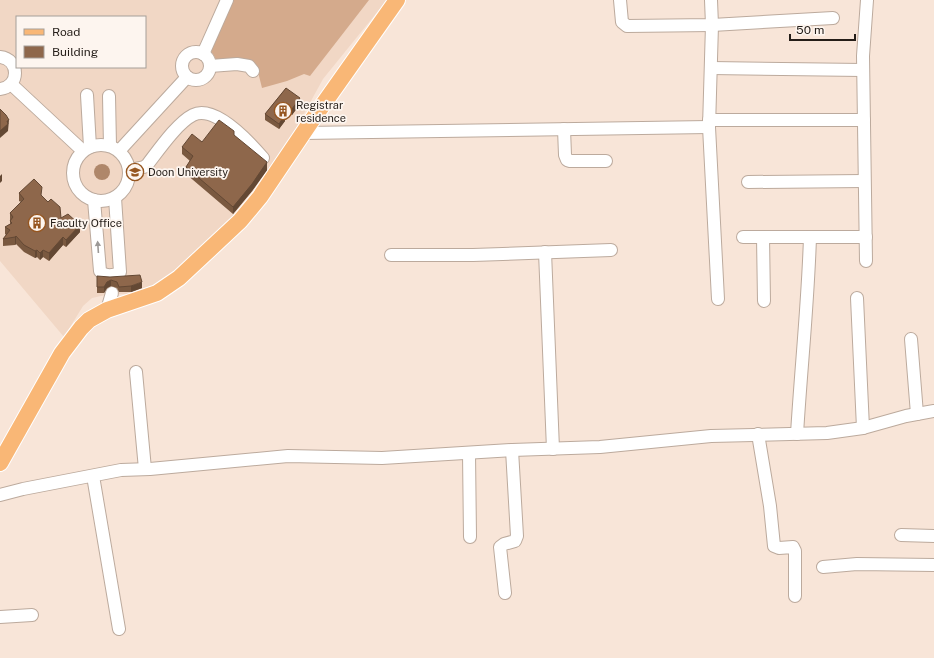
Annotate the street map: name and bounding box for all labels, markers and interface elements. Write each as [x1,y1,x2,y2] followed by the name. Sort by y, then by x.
[16,16,146,68] legend
[790,16,855,42] scale bar
[796,23,824,37] text: 50 m
[52,25,80,39] text: Road
[52,45,98,59] text: Building
[296,99,346,124] place label: Registrar residence
[273,101,293,121] building icon: Registrar residence
[125,162,145,182] school or university icon: Doon University
[148,166,228,178] place label: Doon University
[27,213,47,233] building icon: Faculty Office
[50,217,122,229] place label: Faculty Office
[94,241,101,253] one-way arrow

